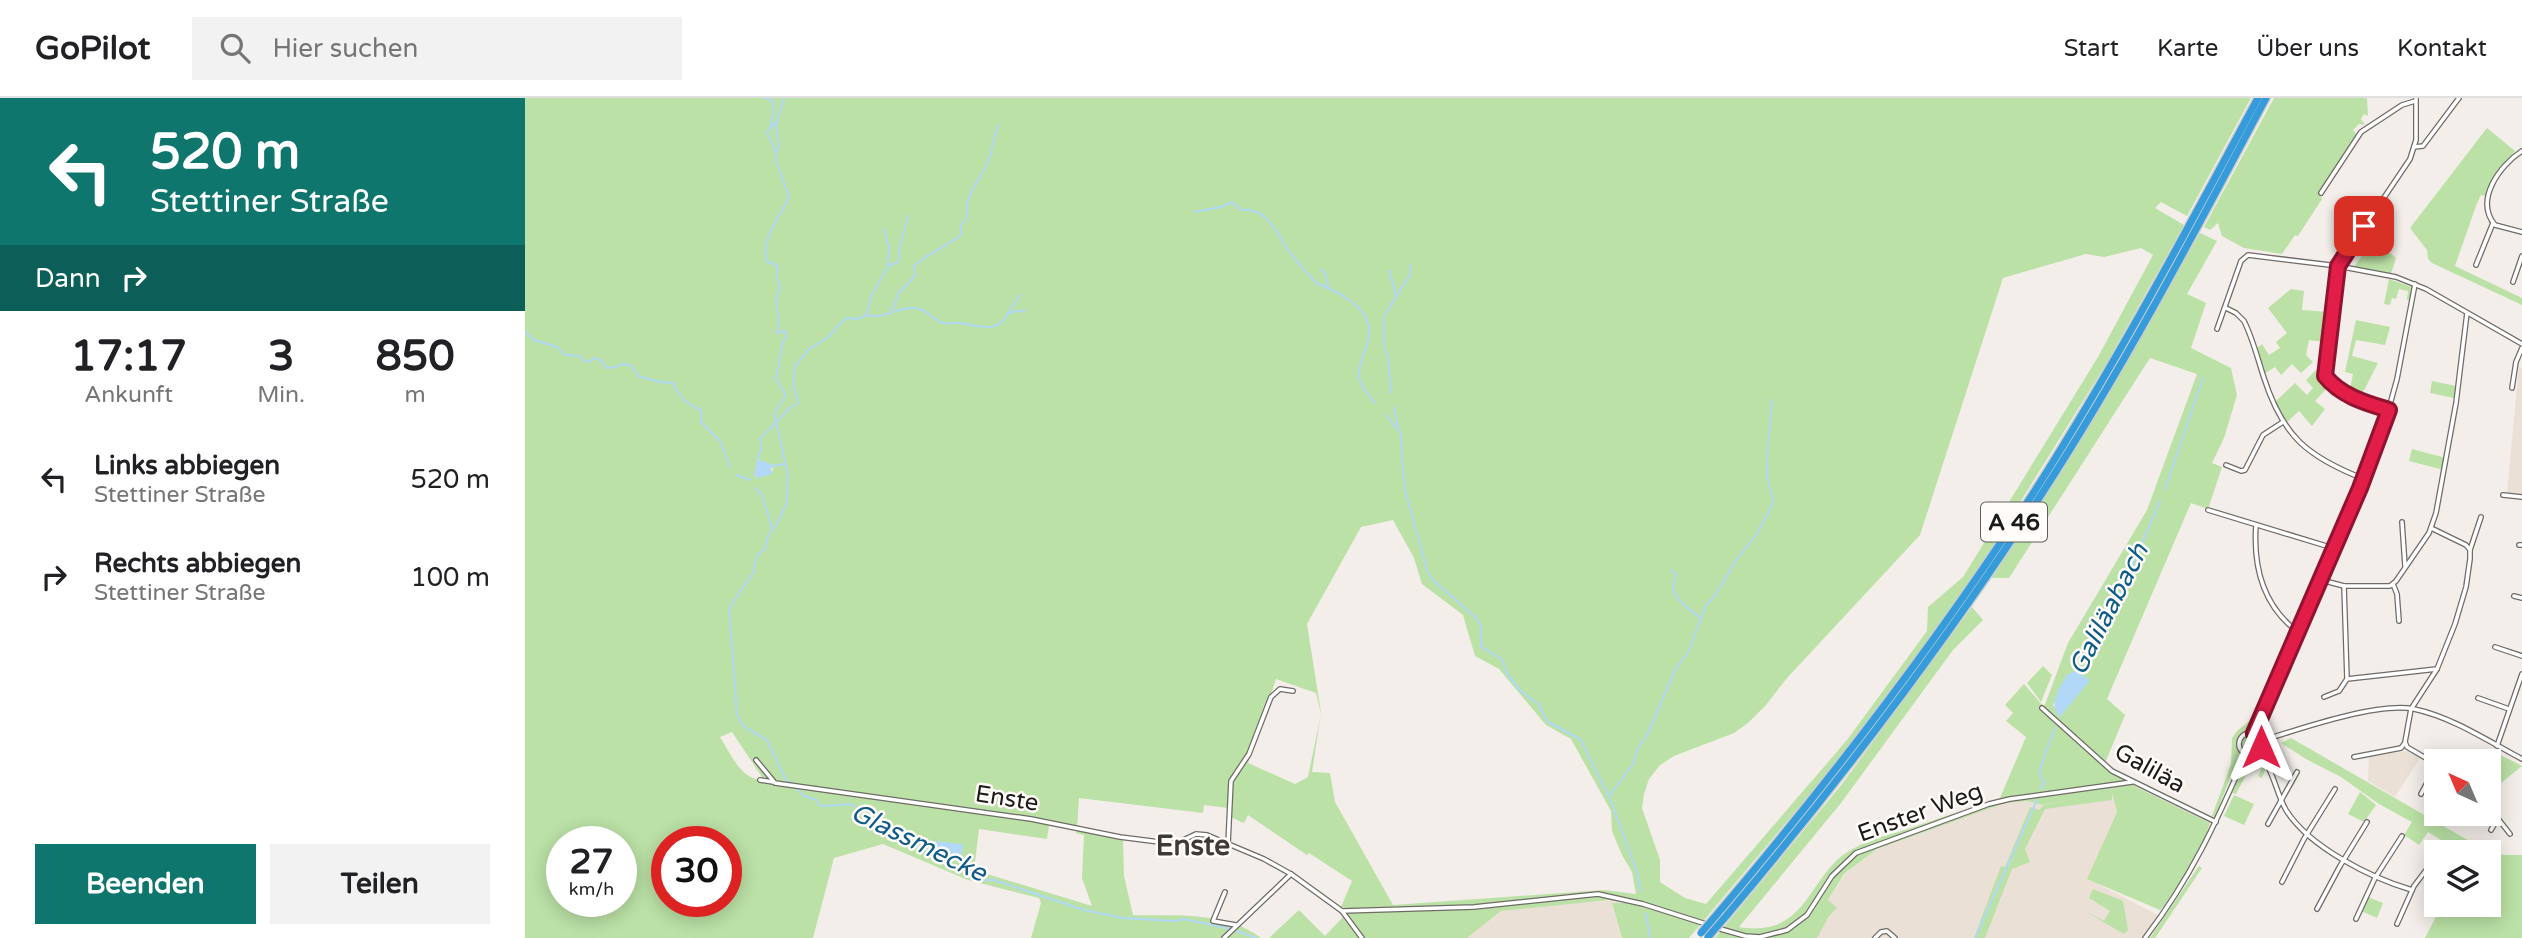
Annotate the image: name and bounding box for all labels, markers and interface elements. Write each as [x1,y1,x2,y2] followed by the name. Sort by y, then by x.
[192,17,682,80] search box
[35,29,150,68] text: GoPilot
[216,29,254,67] icon: search
[272,33,418,64] text: Hier suchen
[2064,34,2119,63] text: Start
[2157,34,2218,63] text: Karte
[2256,34,2359,63] text: Über uns
[2397,34,2487,63] text: Kontakt
[150,123,300,182] text: 520 m
[35,126,126,217] icon: left
[150,183,389,221] text: Stettiner Straße
[2334,196,2394,256] pin
[2345,207,2383,245] icon: arrive
[115,259,153,297] icon: right
[35,263,101,294] text: Dann
[70,331,187,382] text: 17:17
[268,331,294,382] text: 3
[375,331,455,382] text: 850
[84,381,173,409] text: Ankunft
[257,381,305,409] text: Min.
[404,381,426,409] text: m
[94,450,280,481] text: Links abbiegen
[35,460,73,498] icon: left
[410,464,490,495] text: 520 m
[94,481,266,509] text: Stettiner Straße
[1981,502,2047,542] road number: A 46
[2062,537,2155,680] water label: Galiläabach
[94,548,301,579] text: Rechts abbiegen
[35,558,73,596] icon: right
[410,562,490,593] text: 100 m
[94,579,266,607] text: Stettiner Straße
[2224,710,2298,784] position arrow
[2109,737,2190,800] street label: Galiläa
[2424,749,2501,826] north arrow
[2424,749,2501,917] map controls
[1854,776,1987,849] street label: Enster Weg
[973,779,1041,818] street label: Enste
[846,796,993,889] water label: Glassmecke
[651,826,742,917] speed limit sign: 30
[1156,829,1230,863] district label: Enste
[2424,840,2501,917] button: layers
[570,841,613,883] text: 27
[35,844,256,924] button: Beenden
[270,844,490,924] button: Teilen
[569,878,614,900] text: km/h

